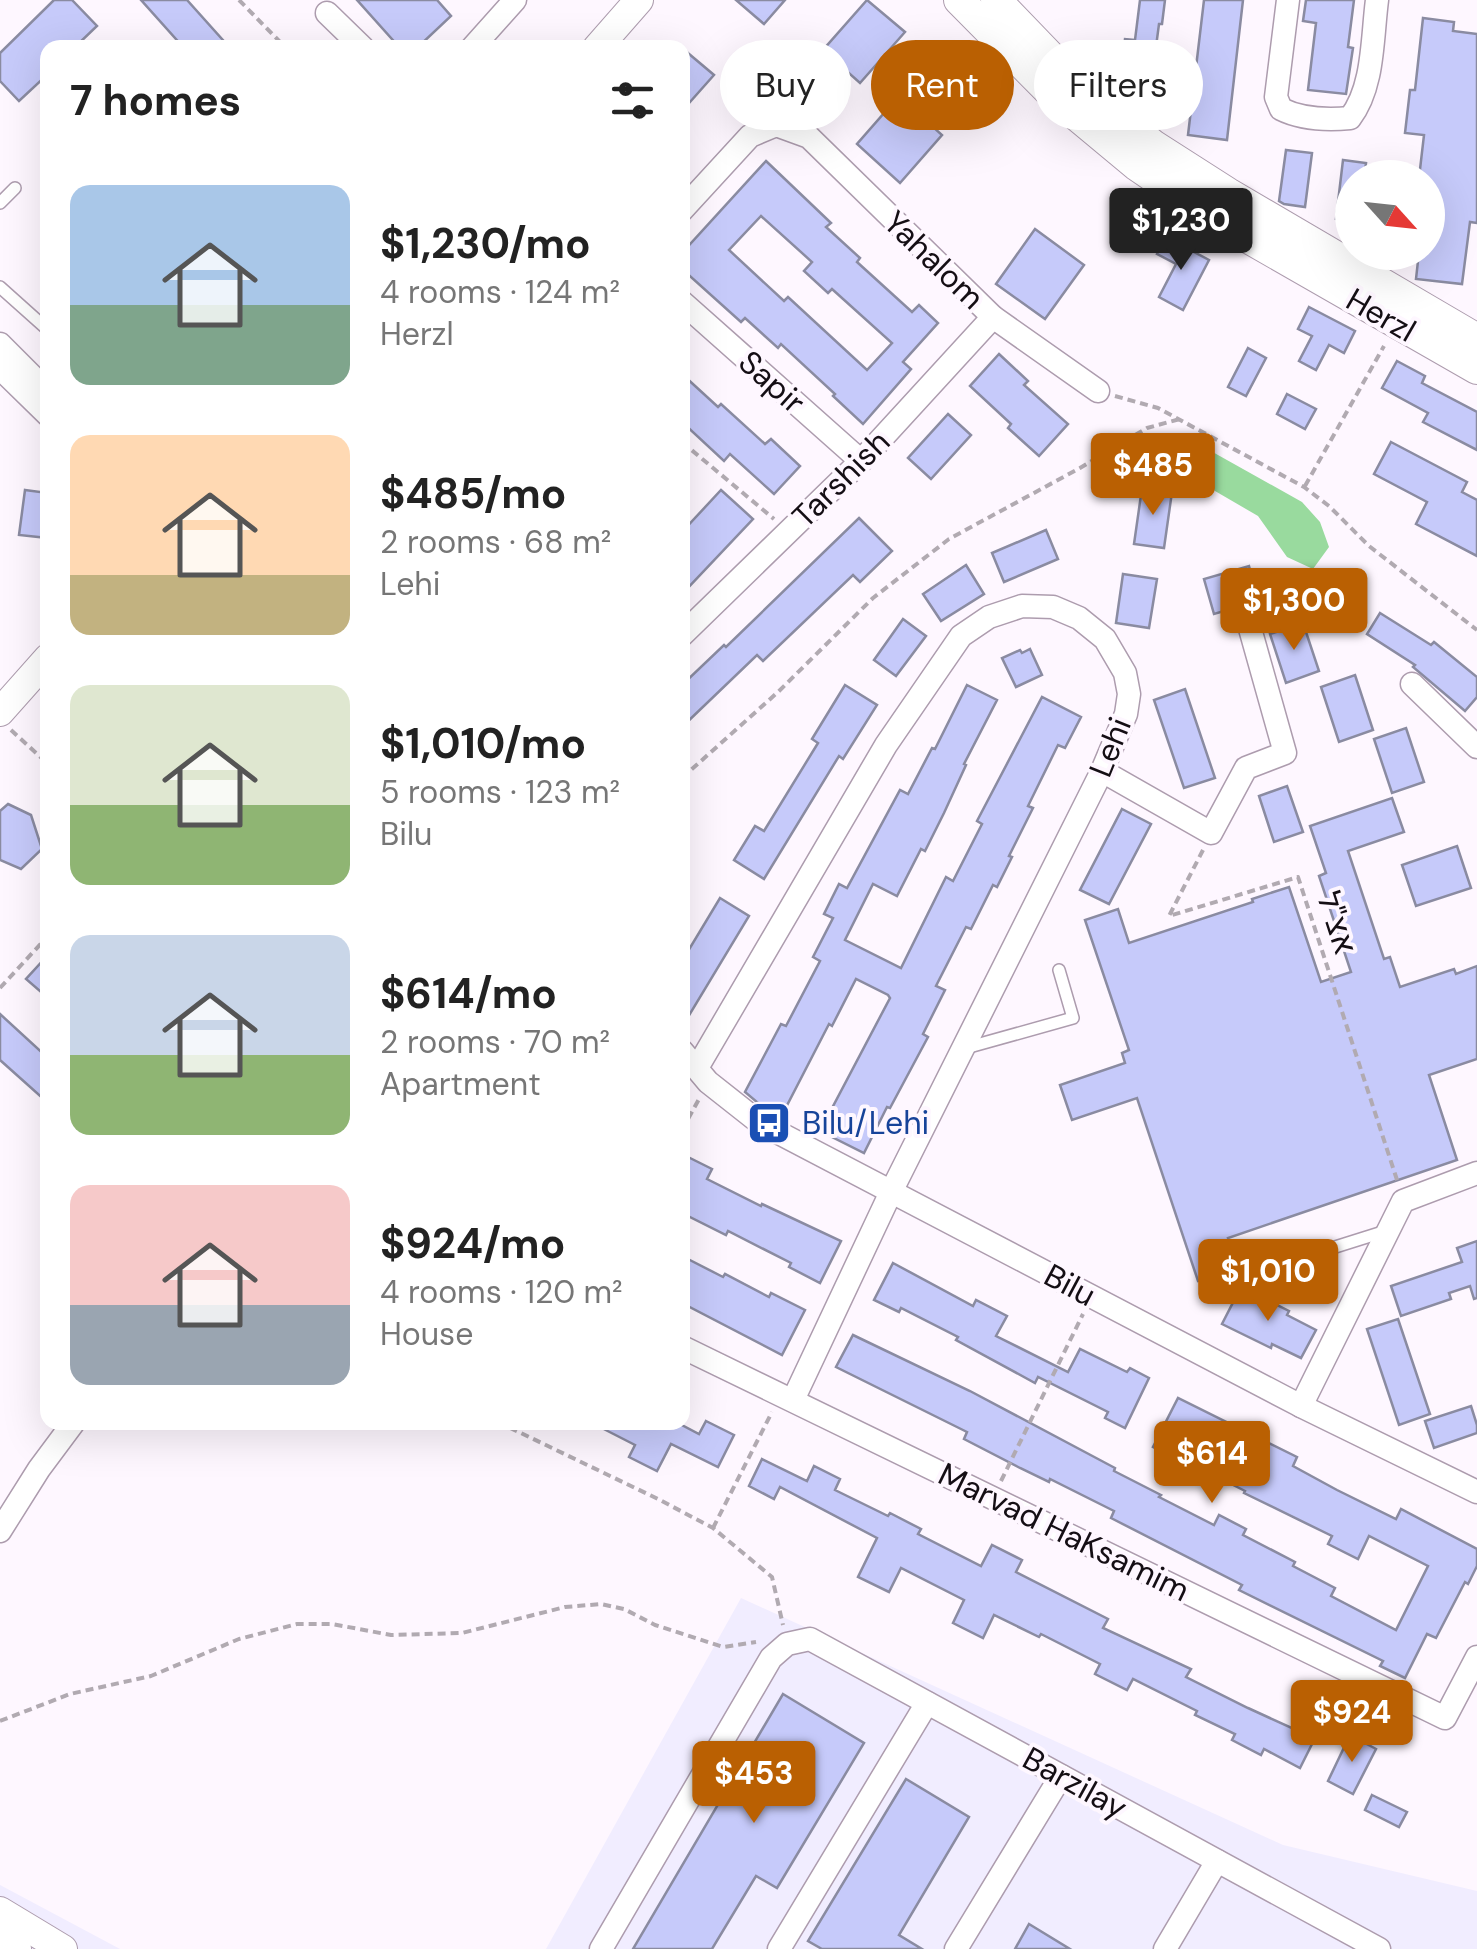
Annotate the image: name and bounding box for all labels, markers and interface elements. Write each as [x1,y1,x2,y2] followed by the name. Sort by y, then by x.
[720,40,851,130] chip: Buy
[871,40,1014,130] chip: Rent
[1034,40,1203,130] chip: Filters
[70,73,241,128] text: 7 homes
[605,73,660,128] icon: filters
[1335,160,1445,270] north arrow
[1335,160,1445,270] map controls
[1100,188,1262,273] pin: $1,230
[1131,199,1231,241] text: $1,230
[875,202,993,318] street label: Yahalom
[380,216,591,271] text: $1,230/mo
[150,225,270,345] icon: home
[380,271,620,313] text: 4 rooms · 124 m²
[1339,278,1423,352] street label: Herzl
[380,313,454,355] text: Herzl
[730,341,814,423] street label: Sapir
[783,421,899,537] street label: Tarshish
[1094,433,1212,518] pin: $485
[1113,444,1193,486] text: $485
[380,466,566,521] text: $485/mo
[150,475,270,595] icon: home
[380,521,611,563] text: 2 rooms · 68 m²
[380,563,440,605] text: Lehi
[1213,568,1375,653] pin: $1,300
[1242,579,1346,621] text: $1,300
[1079,711,1141,783] street label: Lehi
[380,716,586,771] text: $1,010/mo
[150,725,270,845] icon: home
[380,771,620,813] text: 5 rooms · 123 m²
[380,813,432,855] text: Bilu
[1307,886,1367,960] street label: אצ"ל
[380,966,557,1021] text: $614/mo
[150,975,270,1095] icon: home
[380,1021,610,1063] text: 2 rooms · 70 m²
[380,1063,541,1105] text: Apartment
[746,1100,792,1146] bus stop icon: Bilu/Lehi
[802,1102,929,1144] place label: Bilu/Lehi
[380,1216,565,1271] text: $924/mo
[150,1225,270,1345] icon: home
[1187,1239,1349,1324] pin: $1,010
[1220,1250,1316,1292] text: $1,010
[1037,1254,1103,1316] street label: Bilu
[380,1271,623,1313] text: 4 rooms · 120 m²
[380,1313,473,1355] text: House
[1153,1421,1271,1506] pin: $614
[1176,1432,1248,1474] text: $614
[932,1453,1196,1611] street label: Marvad HaKsamim
[1293,1680,1411,1765] pin: $924
[1313,1691,1391,1733] text: $924
[1016,1737,1135,1829] street label: Barzilay
[695,1741,813,1826] pin: $453
[714,1752,794,1794] text: $453

